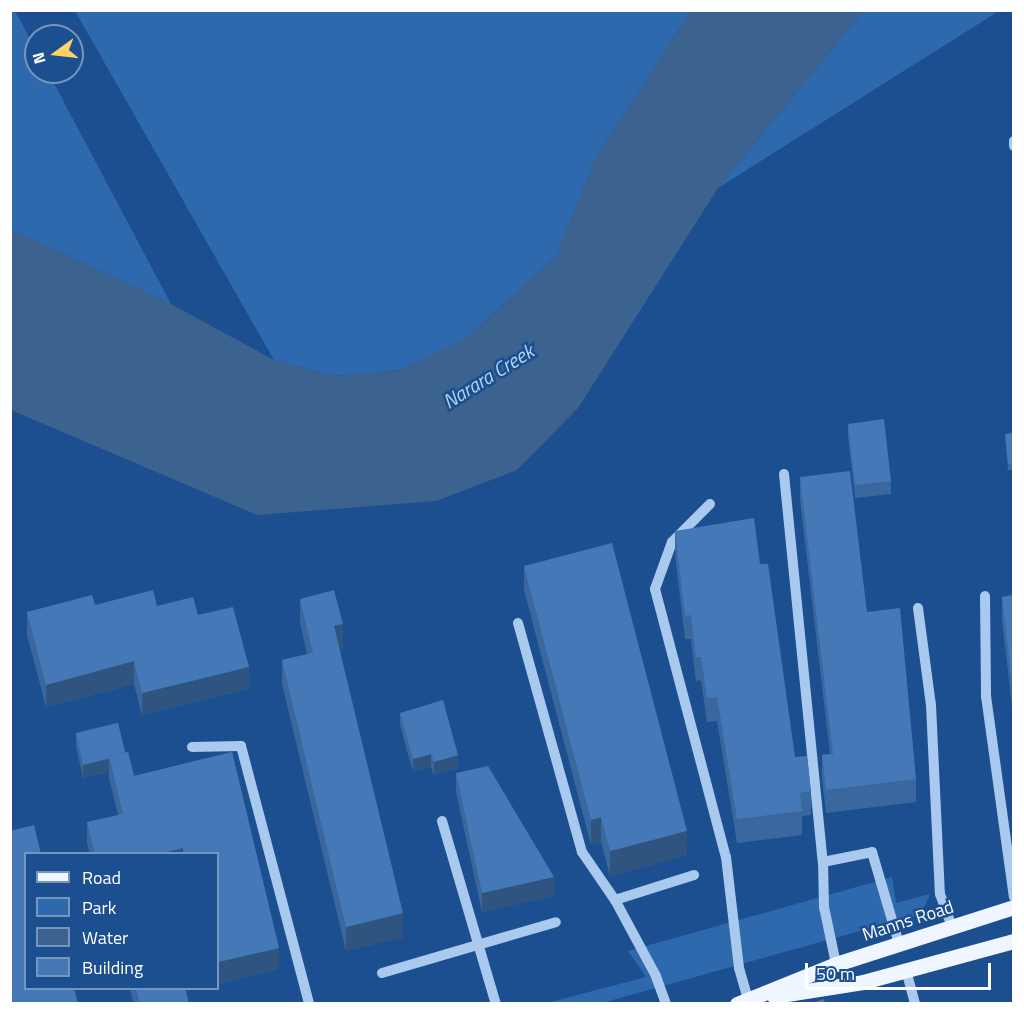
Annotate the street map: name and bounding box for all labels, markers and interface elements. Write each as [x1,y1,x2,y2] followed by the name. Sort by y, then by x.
[24,24,84,84] north arrow
[26,50,52,67] text: N
[438,339,538,413] water label: Narara Creek
[24,852,219,990] legend
[82,864,121,891] text: Road
[82,894,116,921] text: Park
[860,896,956,946] street label: Manns Road
[82,924,128,951] text: Water
[808,951,994,989] scale bar
[82,954,143,981] text: Building
[816,960,855,987] text: 50 m

